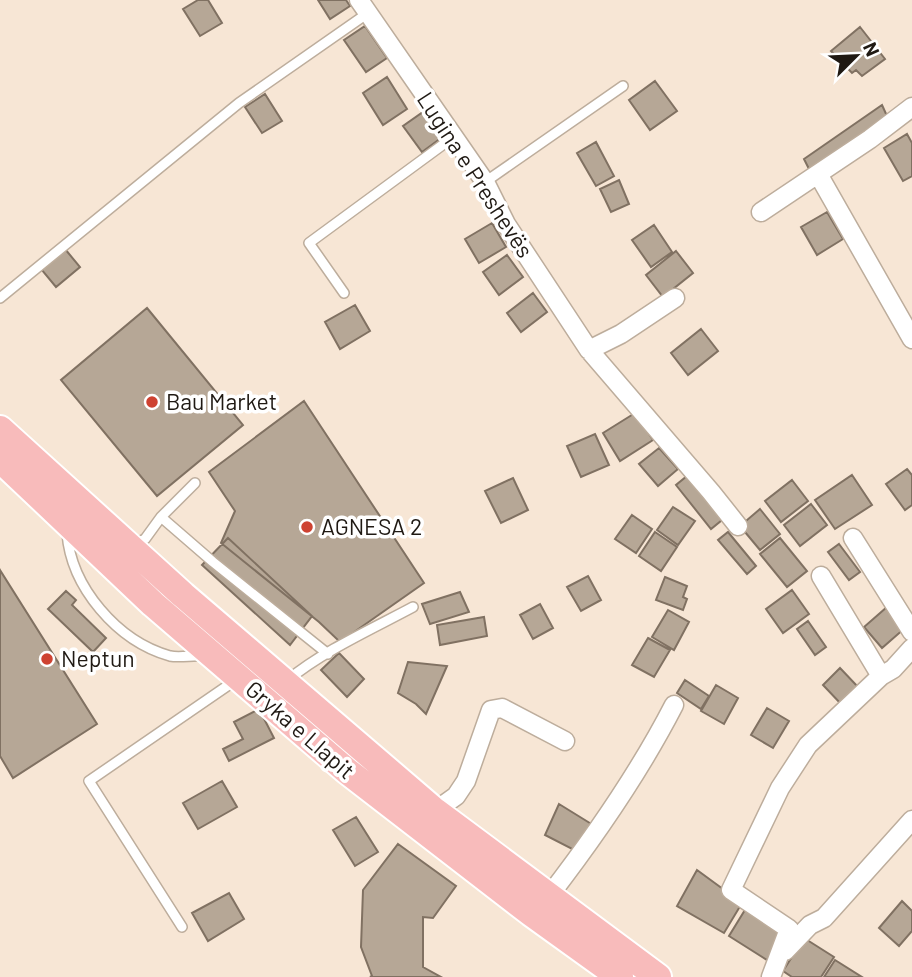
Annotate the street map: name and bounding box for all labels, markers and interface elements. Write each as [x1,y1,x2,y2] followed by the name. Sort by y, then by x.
[821,21,891,91] north arrow
[859,38,885,59] text: N
[412,86,540,263] street label: Lugina e Preshevës
[166,387,277,415] place label: Bau Market
[144,394,160,410] marker: Bau Market
[321,512,422,540] place label: AGNESA 2
[299,519,315,535] marker: AGNESA 2
[61,644,135,672] place label: Neptun
[39,651,55,667] marker: Neptun
[240,674,361,784] street label: Gryka e Llapit

